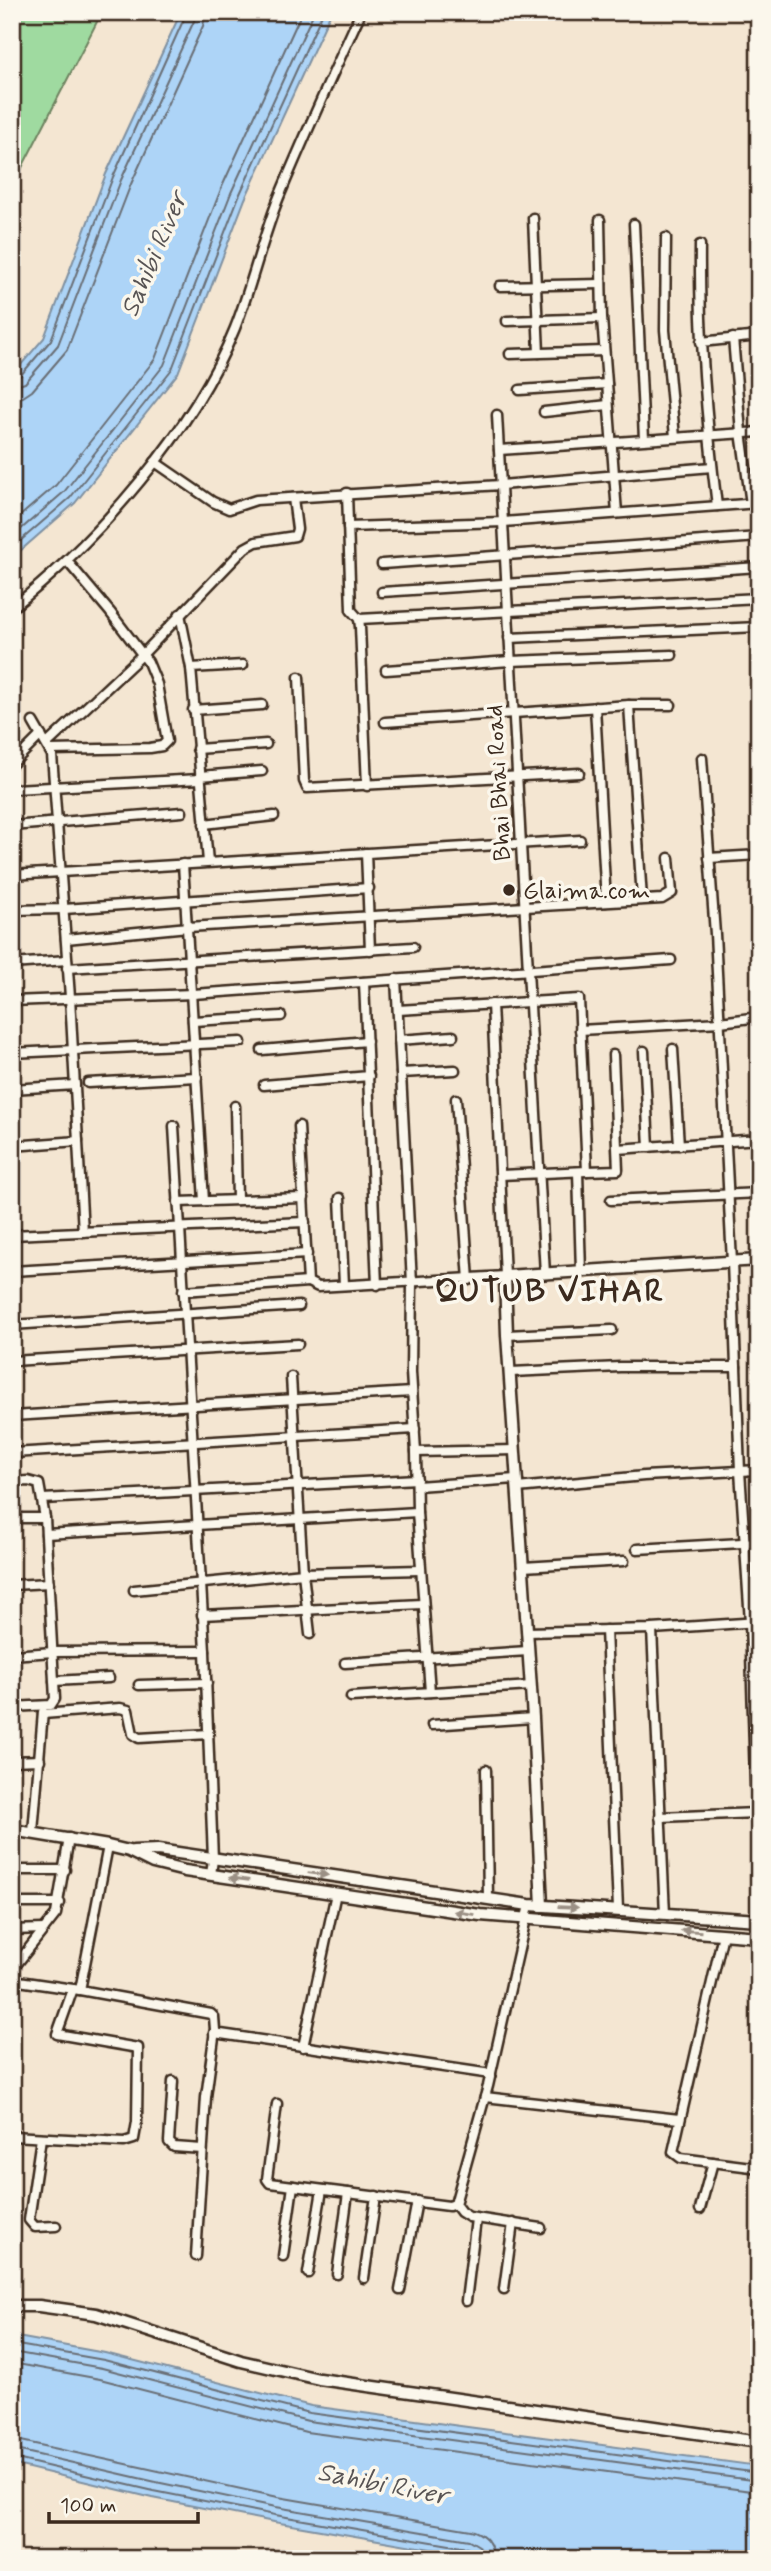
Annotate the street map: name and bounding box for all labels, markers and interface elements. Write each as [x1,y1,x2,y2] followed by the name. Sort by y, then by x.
[113,184,198,322] water label: Sahibi River
[480,704,519,862] street label: Bhai Bhai Road
[523,876,650,907] place label: Glaima.com
[501,882,517,898] marker: Glaima.com
[435,1271,665,1313] district label: QUTUB VIHAR
[307,1869,329,1880] one-way arrow
[228,1873,250,1884] one-way arrow
[557,1902,579,1913] one-way arrow
[453,1907,475,1918] one-way arrow
[680,1925,702,1936] one-way arrow
[315,2456,454,2515] water label: Sahibi River
[49,2480,198,2524] scale bar
[60,2492,116,2520] text: 100 m

